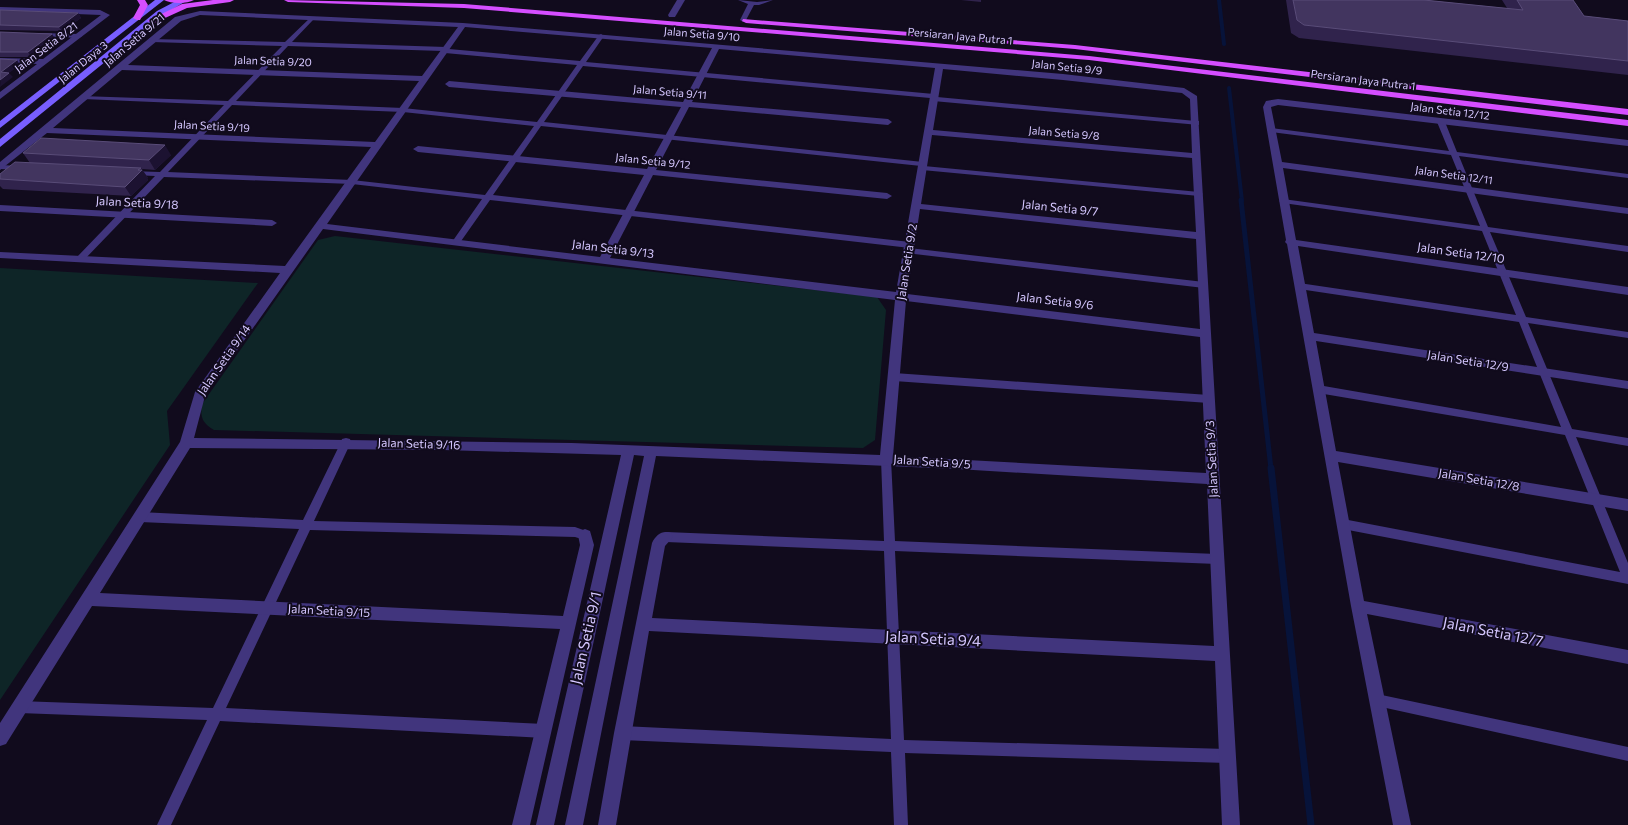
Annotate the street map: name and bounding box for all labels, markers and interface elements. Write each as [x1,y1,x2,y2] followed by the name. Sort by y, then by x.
[101,10,167,70] street label: Jalan Setia 9/21
[12,19,80,75] street label: Jalan Setia 8/21
[663,24,741,44] street label: Jalan Setia 9/10
[907,24,1013,48] street label: Persiaran Jaya Putra 1
[56,38,110,86] street label: Jalan Daya 3
[234,53,312,69] street label: Jalan Setia 9/20
[1031,56,1103,78] street label: Jalan Setia 9/9
[1310,67,1416,93] street label: Persiaran Jaya Putra 1
[633,82,707,102] street label: Jalan Setia 9/11
[1410,99,1490,123] street label: Jalan Setia 12/12
[174,117,251,135] street label: Jalan Setia 9/19
[1028,123,1100,143] street label: Jalan Setia 9/8
[615,150,691,172] street label: Jalan Setia 9/12
[1414,163,1494,187] street label: Jalan Setia 12/11
[95,193,179,212] street label: Jalan Setia 9/18
[1021,196,1099,219] street label: Jalan Setia 9/7
[893,222,920,301] street label: Jalan Setia 9/2
[571,236,655,261] street label: Jalan Setia 9/13
[1416,239,1506,266] street label: Jalan Setia 12/10
[1016,288,1094,313] street label: Jalan Setia 9/6
[194,321,253,398] street label: Jalan Setia 9/14
[1426,347,1510,374] street label: Jalan Setia 12/9
[1202,420,1221,498] street label: Jalan Setia 9/3
[377,435,461,452] street label: Jalan Setia 9/16
[893,451,971,472] street label: Jalan Setia 9/5
[1437,465,1521,494] street label: Jalan Setia 12/8
[566,590,604,686] street label: Jalan Setia 9/1
[287,601,371,620] street label: Jalan Setia 9/15
[1441,612,1545,650] street label: Jalan Setia 12/7
[885,627,981,650] street label: Jalan Setia 9/4

